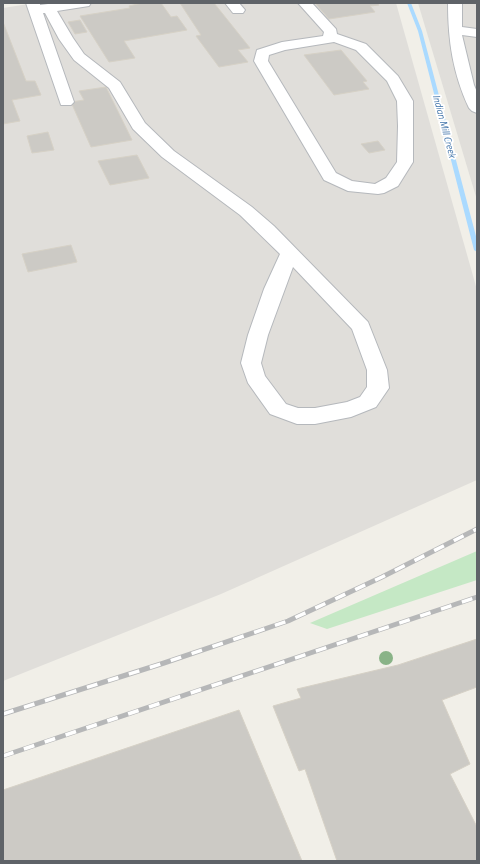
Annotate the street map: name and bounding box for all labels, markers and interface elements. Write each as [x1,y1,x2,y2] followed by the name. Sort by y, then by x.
[429,93,461,161] water label: Indian Mill Creek

